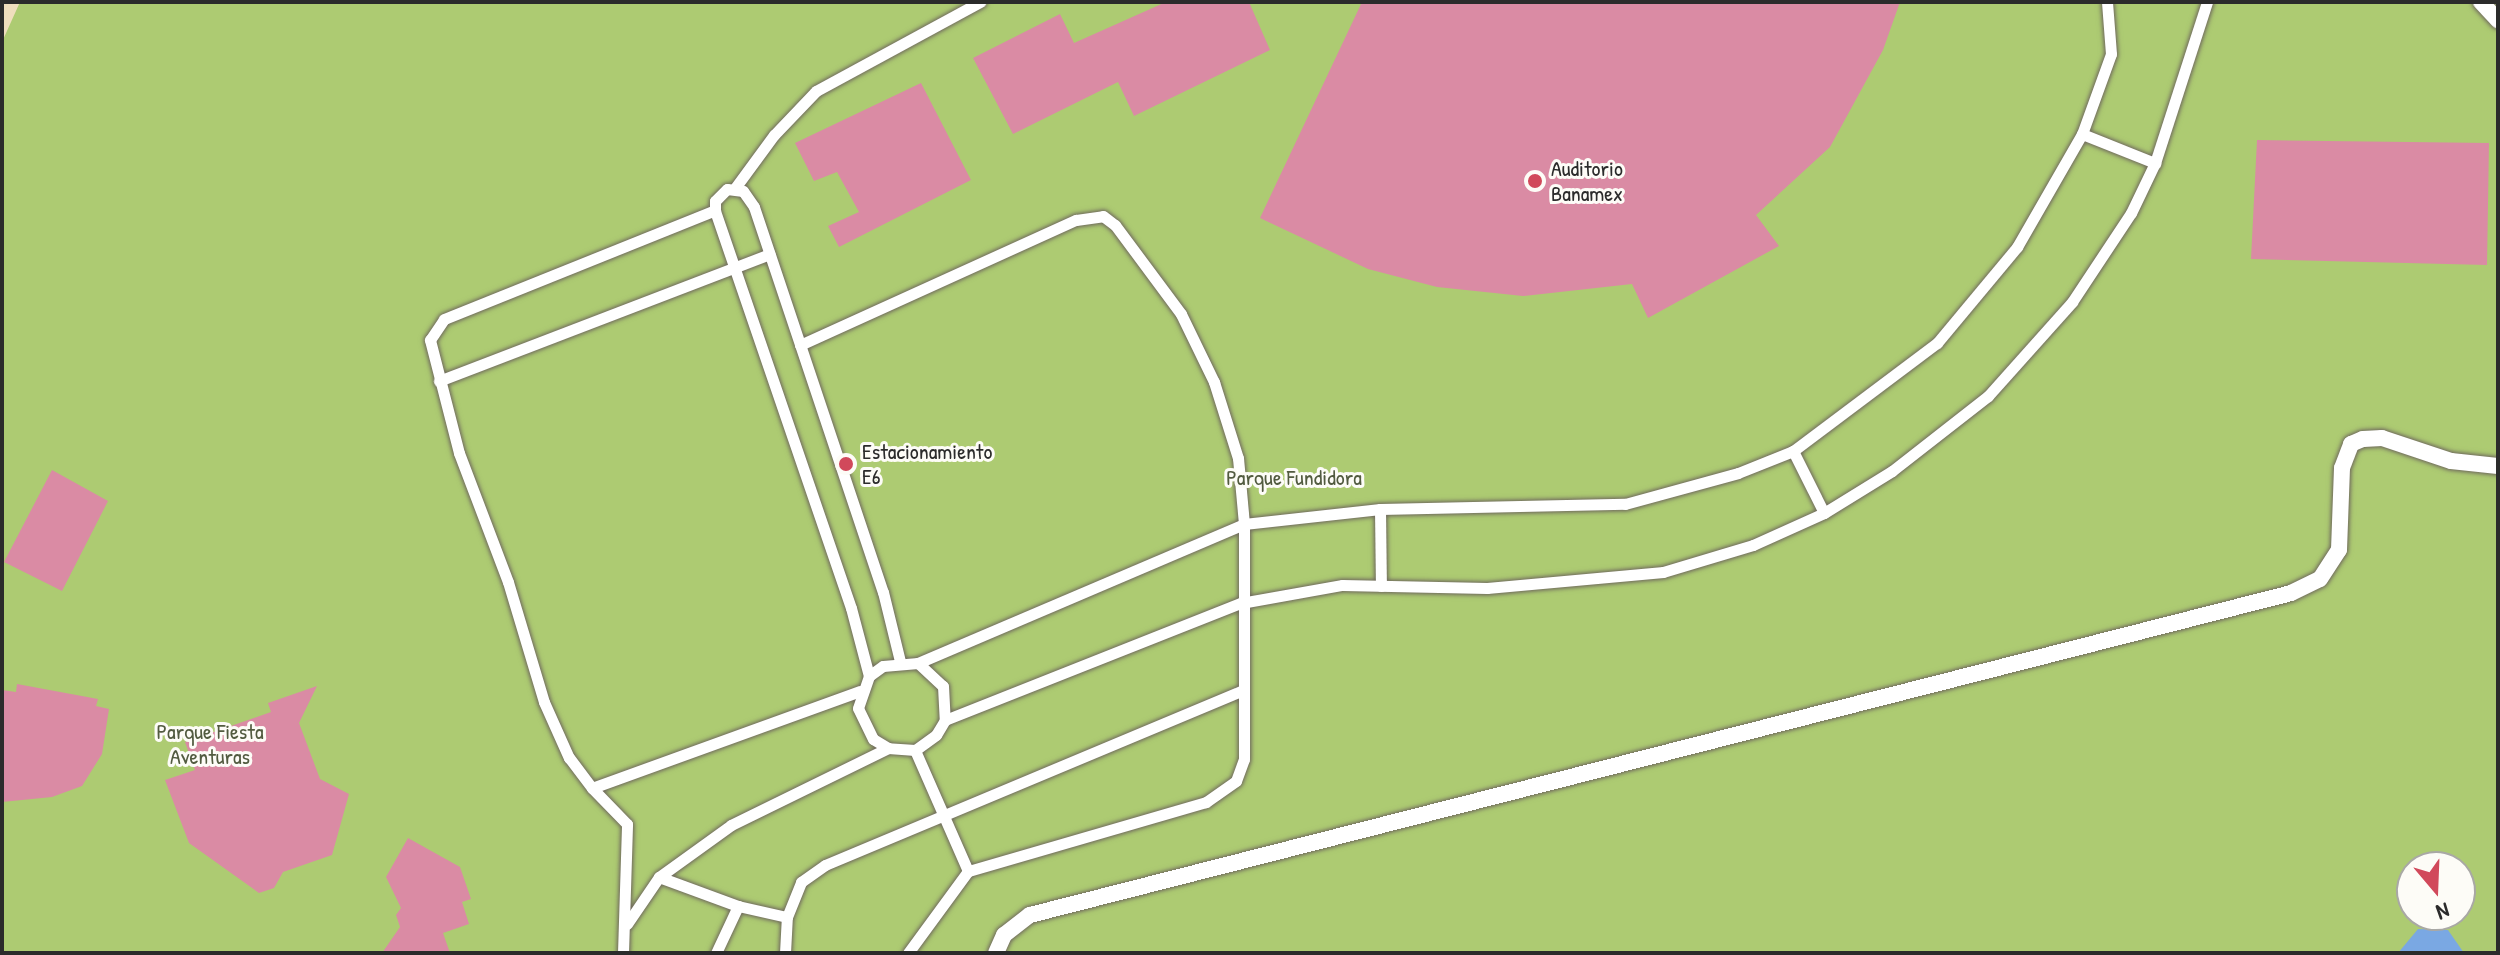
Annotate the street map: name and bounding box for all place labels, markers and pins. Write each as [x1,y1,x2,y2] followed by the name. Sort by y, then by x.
[1551,155,1623,206] place label: Auditorio Banamex
[1526,172,1544,190] marker: Auditorio Banamex
[862,438,992,490] place label: Estacionamiento E6
[837,455,855,473] marker: Estacionamiento E6

